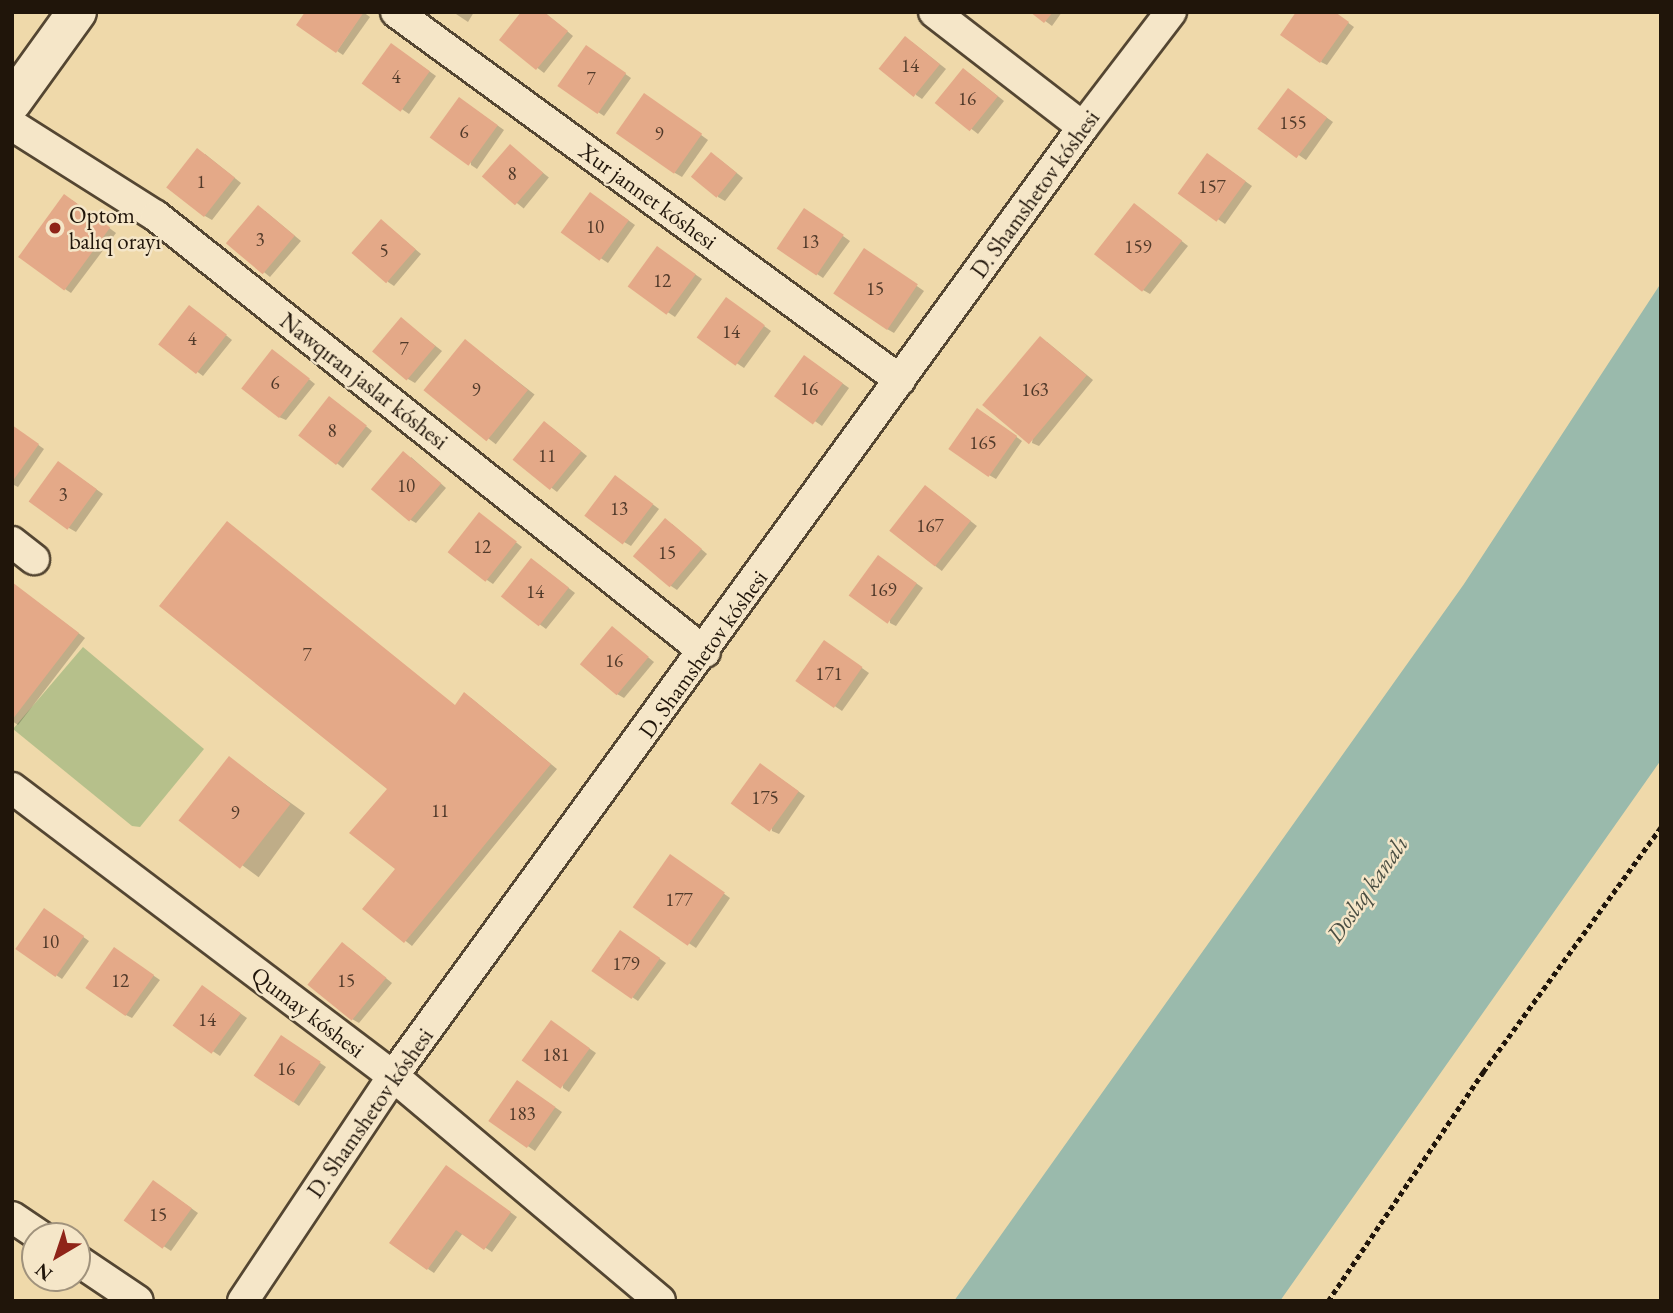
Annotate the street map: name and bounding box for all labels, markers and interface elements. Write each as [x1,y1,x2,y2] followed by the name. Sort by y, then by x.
[901,55,919,77] house number: 14
[391,66,401,88] house number: 4
[586,68,596,90] house number: 7
[958,88,976,110] house number: 16
[965,105,1105,283] street label: D. Shamshetov kóshesi
[1279,112,1307,134] house number: 155
[459,121,469,143] house number: 6
[654,123,664,145] house number: 9
[574,137,722,255] street label: Xur jannet kóshesi
[507,163,517,185] house number: 8
[196,171,206,193] house number: 1
[1198,176,1226,198] house number: 157
[69,201,161,255] place label: Optom balıq orayı
[586,216,604,238] house number: 10
[47,220,63,236] marker: Optom balıq orayı
[255,229,265,251] house number: 3
[801,231,819,253] house number: 13
[1124,236,1152,258] house number: 159
[379,240,389,262] house number: 5
[653,270,671,292] house number: 12
[866,278,884,300] house number: 15
[274,307,454,455] street label: Nawqıran jaslar kóshesi
[722,321,740,343] house number: 14
[187,328,197,350] house number: 4
[399,338,409,360] house number: 7
[270,372,280,394] house number: 6
[800,378,818,400] house number: 16
[471,379,481,401] house number: 9
[1021,379,1049,401] house number: 163
[327,420,337,442] house number: 8
[969,432,997,454] house number: 165
[538,445,556,467] house number: 11
[397,475,415,497] house number: 10
[58,484,68,506] house number: 3
[610,498,628,520] house number: 13
[916,515,944,537] house number: 167
[473,536,491,558] house number: 12
[658,542,676,564] house number: 15
[633,565,773,743] street label: D. Shamshetov kóshesi
[869,579,897,601] house number: 169
[526,581,544,603] house number: 14
[302,644,312,666] house number: 7
[605,650,623,672] house number: 16
[815,663,843,685] house number: 171
[751,787,779,809] house number: 175
[431,800,449,822] house number: 11
[230,802,240,824] house number: 9
[1320,830,1414,948] water label: Doslıq kanalı
[665,889,693,911] house number: 177
[41,931,59,953] house number: 10
[612,953,640,975] house number: 179
[246,960,370,1064] street label: Qumay kóshesi
[111,970,129,992] house number: 12
[337,970,355,992] house number: 15
[198,1009,216,1031] house number: 14
[301,1023,439,1203] street label: D. Shamshetov kóshesi
[542,1044,570,1066] house number: 181
[277,1058,295,1080] house number: 16
[508,1103,536,1125] house number: 183
[149,1204,167,1226] house number: 15
[21,1222,91,1292] north arrow
[30,1258,58,1287] text: N

